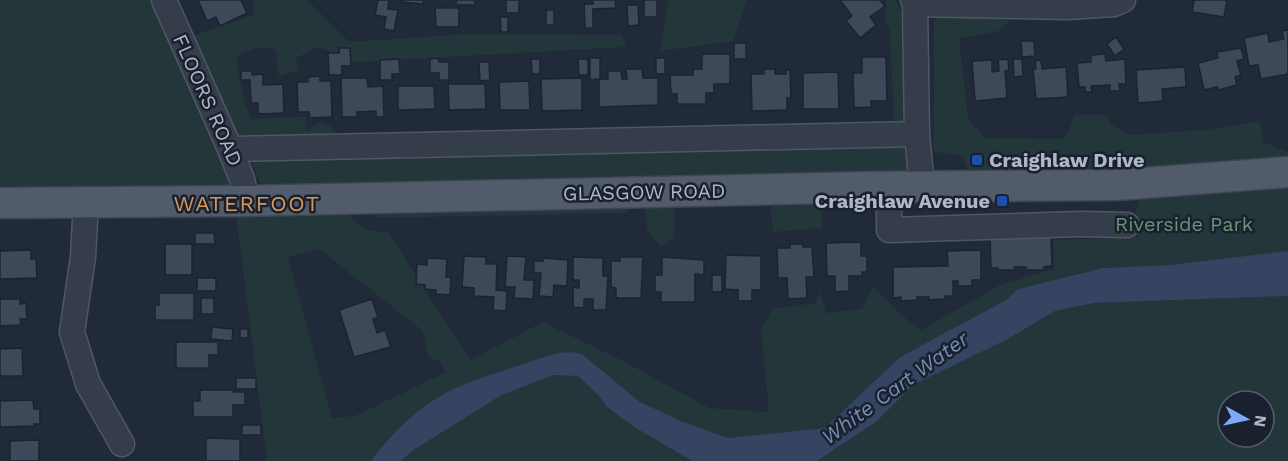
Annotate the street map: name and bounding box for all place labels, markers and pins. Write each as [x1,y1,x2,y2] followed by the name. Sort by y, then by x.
[989,148,1145,172] place label: Craighlaw Drive
[970,153,984,167] marker: Craighlaw Drive
[815,189,990,213] place label: Craighlaw Avenue
[995,194,1009,208] marker: Craighlaw Avenue

